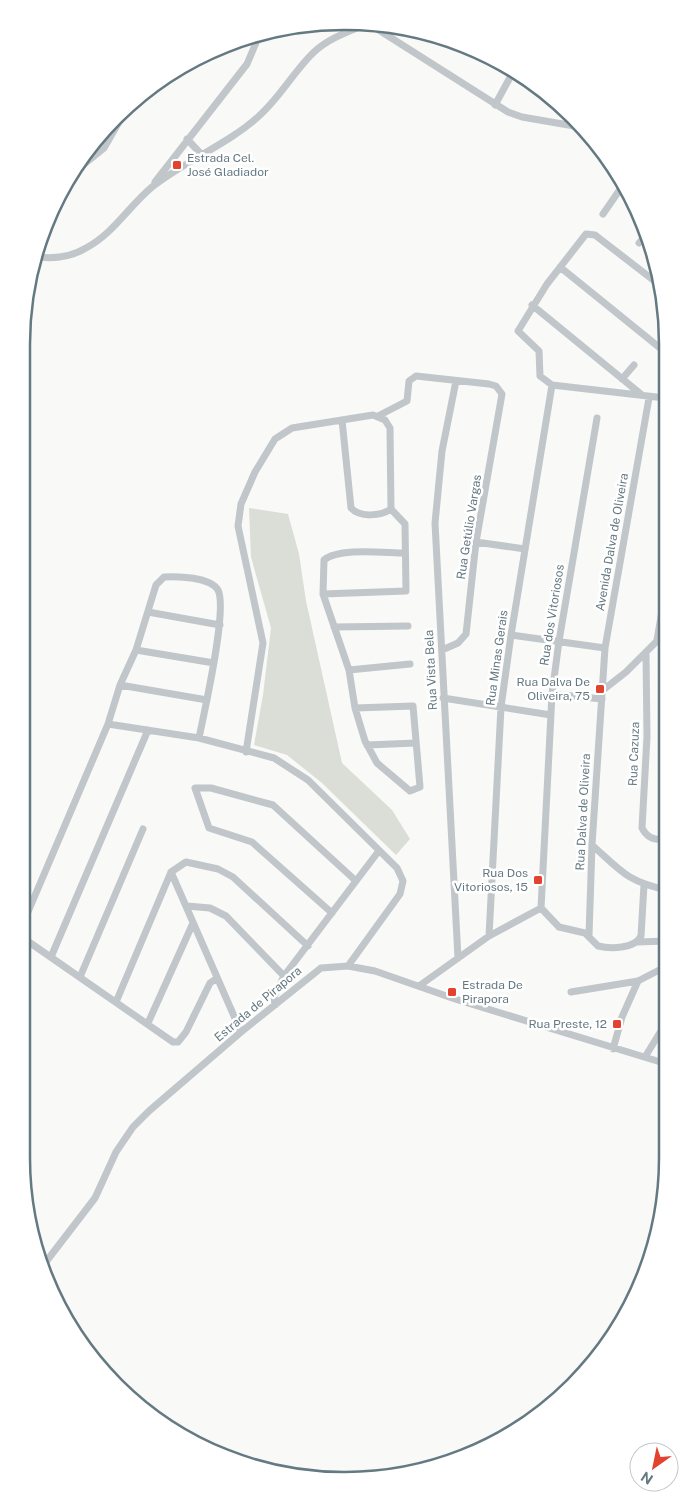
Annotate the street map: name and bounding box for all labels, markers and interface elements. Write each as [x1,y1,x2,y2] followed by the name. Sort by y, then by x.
[187,151,269,179] place label: Estrada Cel. José Gladiador
[171,159,183,171] marker: Estrada Cel. José Gladiador
[593,472,631,612] street label: Avenida Dalva de Oliveira
[454,474,484,580] street label: Rua Getúlio Vargas
[537,563,567,667] street label: Rua dos Vitoriosos
[483,609,511,707] street label: Rua Minas Gerais
[422,629,440,711] street label: Rua Vista Bela
[517,675,590,703] place label: Rua Dalva De Oliveira, 75
[594,683,606,695] marker: Rua Dalva De Oliveira, 75
[626,722,642,786] street label: Rua Cazuza
[573,753,593,871] street label: Rua Dalva de Oliveira
[454,866,528,894] place label: Rua Dos Vitoriosos, 15
[532,874,544,886] marker: Rua Dos Vitoriosos, 15
[212,964,304,1044] street label: Estrada de Pirapora
[462,978,523,1006] place label: Estrada De Pirapora
[446,986,458,998] marker: Estrada De Pirapora
[528,1017,607,1031] place label: Rua Preste, 12
[611,1018,623,1030] marker: Rua Preste, 12
[629,1442,679,1492] north arrow
[638,1468,656,1488] text: N

